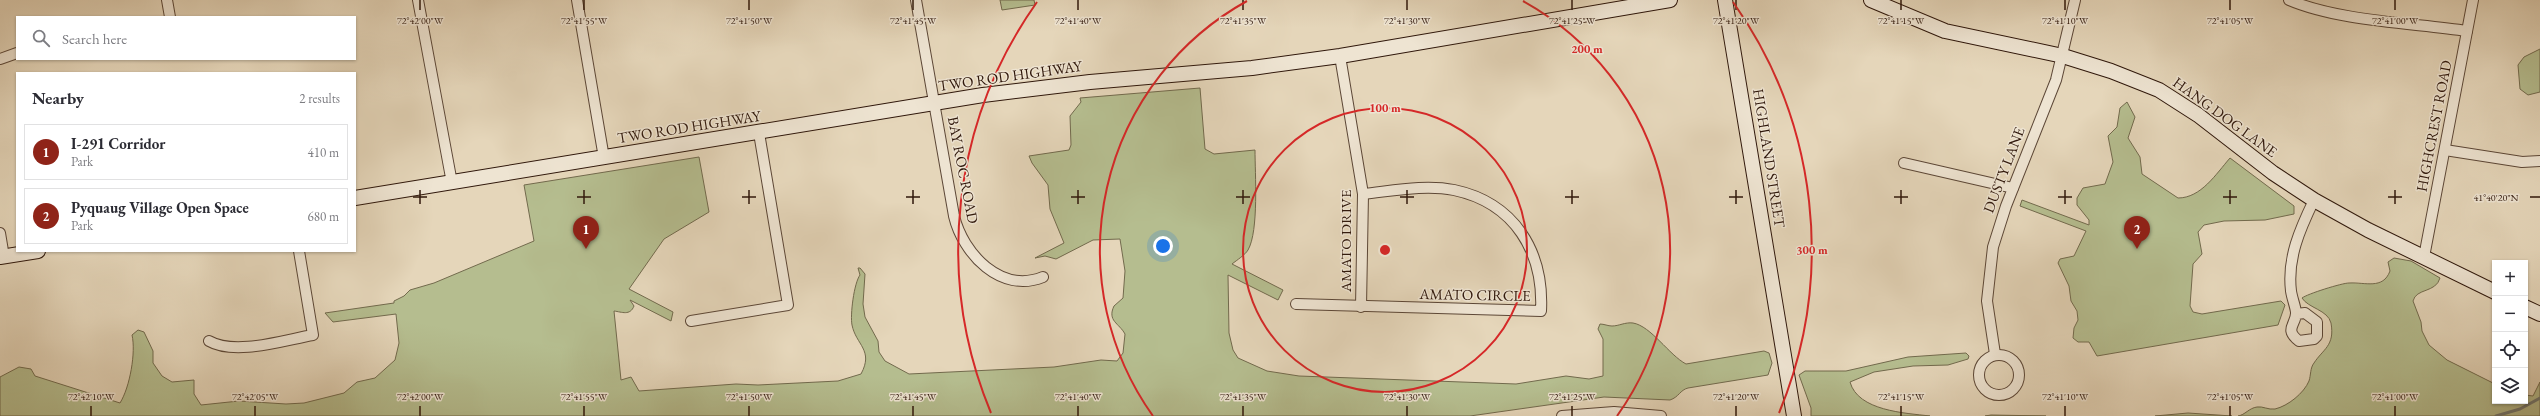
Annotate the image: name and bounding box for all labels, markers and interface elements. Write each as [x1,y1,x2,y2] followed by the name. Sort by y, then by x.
[397,14,444,27] text: 72°42'00"W
[561,14,608,27] text: 72°41'55"W
[726,14,773,27] text: 72°41'50"W
[890,14,937,27] text: 72°41'45"W
[1055,14,1102,27] text: 72°41'40"W
[1220,14,1267,27] text: 72°41'35"W
[1384,14,1431,27] text: 72°41'30"W
[1549,14,1596,27] text: 72°41'25"W
[1713,14,1760,27] text: 72°41'20"W
[1878,14,1925,27] text: 72°41'15"W
[2042,14,2089,27] text: 72°41'10"W
[2207,14,2254,27] text: 72°41'05"W
[2372,14,2419,27] text: 72°41'00"W
[16,16,356,60] search box
[30,27,52,49] icon: search
[62,29,127,48] text: Search here
[1571,41,1603,57] text: 200 m
[937,56,1084,95] street label: TWO ROD HIGHWAY
[2411,59,2456,193] street label: HIGHCREST ROAD
[2169,72,2282,161] street label: HANG DOG LANE
[32,87,84,109] text: Nearby
[1749,87,1790,230] street label: HIGHLAND STREET
[299,90,340,107] text: 2 results
[1369,100,1401,116] text: 100 m
[616,106,763,147] street label: TWO ROD HIGHWAY
[944,115,983,225] street label: BAY ROC ROAD
[1978,124,2029,215] street label: DUSTY LANE
[71,134,165,153] text: I-291 Corridor
[43,144,49,161] text: 1
[308,144,339,161] text: 410 m
[71,153,93,170] text: Park
[1336,189,1355,293] street label: AMATO DRIVE
[2474,191,2519,204] text: 41°40'20"N
[71,198,249,217] text: Pyquaug Village Open Space
[43,208,49,225] text: 2
[308,208,339,225] text: 680 m
[573,216,599,249] pin: 1
[2124,216,2150,249] pin: 2
[71,217,93,234] text: Park
[1153,236,1173,256] your location
[1796,242,1828,258] text: 300 m
[1378,243,1392,257] centre of rings
[2492,260,2528,404] map controls
[2492,260,2528,296] button: +
[1418,284,1531,305] street label: AMATO CIRCLE
[2492,296,2528,332] button: −
[2492,332,2528,368] button: locate
[2492,368,2528,404] button: layers
[68,390,115,403] text: 72°42'10"W
[232,390,279,403] text: 72°42'05"W
[397,390,444,403] text: 72°42'00"W
[561,390,608,403] text: 72°41'55"W
[726,390,773,403] text: 72°41'50"W
[890,390,937,403] text: 72°41'45"W
[1055,390,1102,403] text: 72°41'40"W
[1220,390,1267,403] text: 72°41'35"W
[1384,390,1431,403] text: 72°41'30"W
[1549,390,1596,403] text: 72°41'25"W
[1713,390,1760,403] text: 72°41'20"W
[1878,390,1925,403] text: 72°41'15"W
[2042,390,2089,403] text: 72°41'10"W
[2207,390,2254,403] text: 72°41'05"W
[2372,390,2419,403] text: 72°41'00"W

